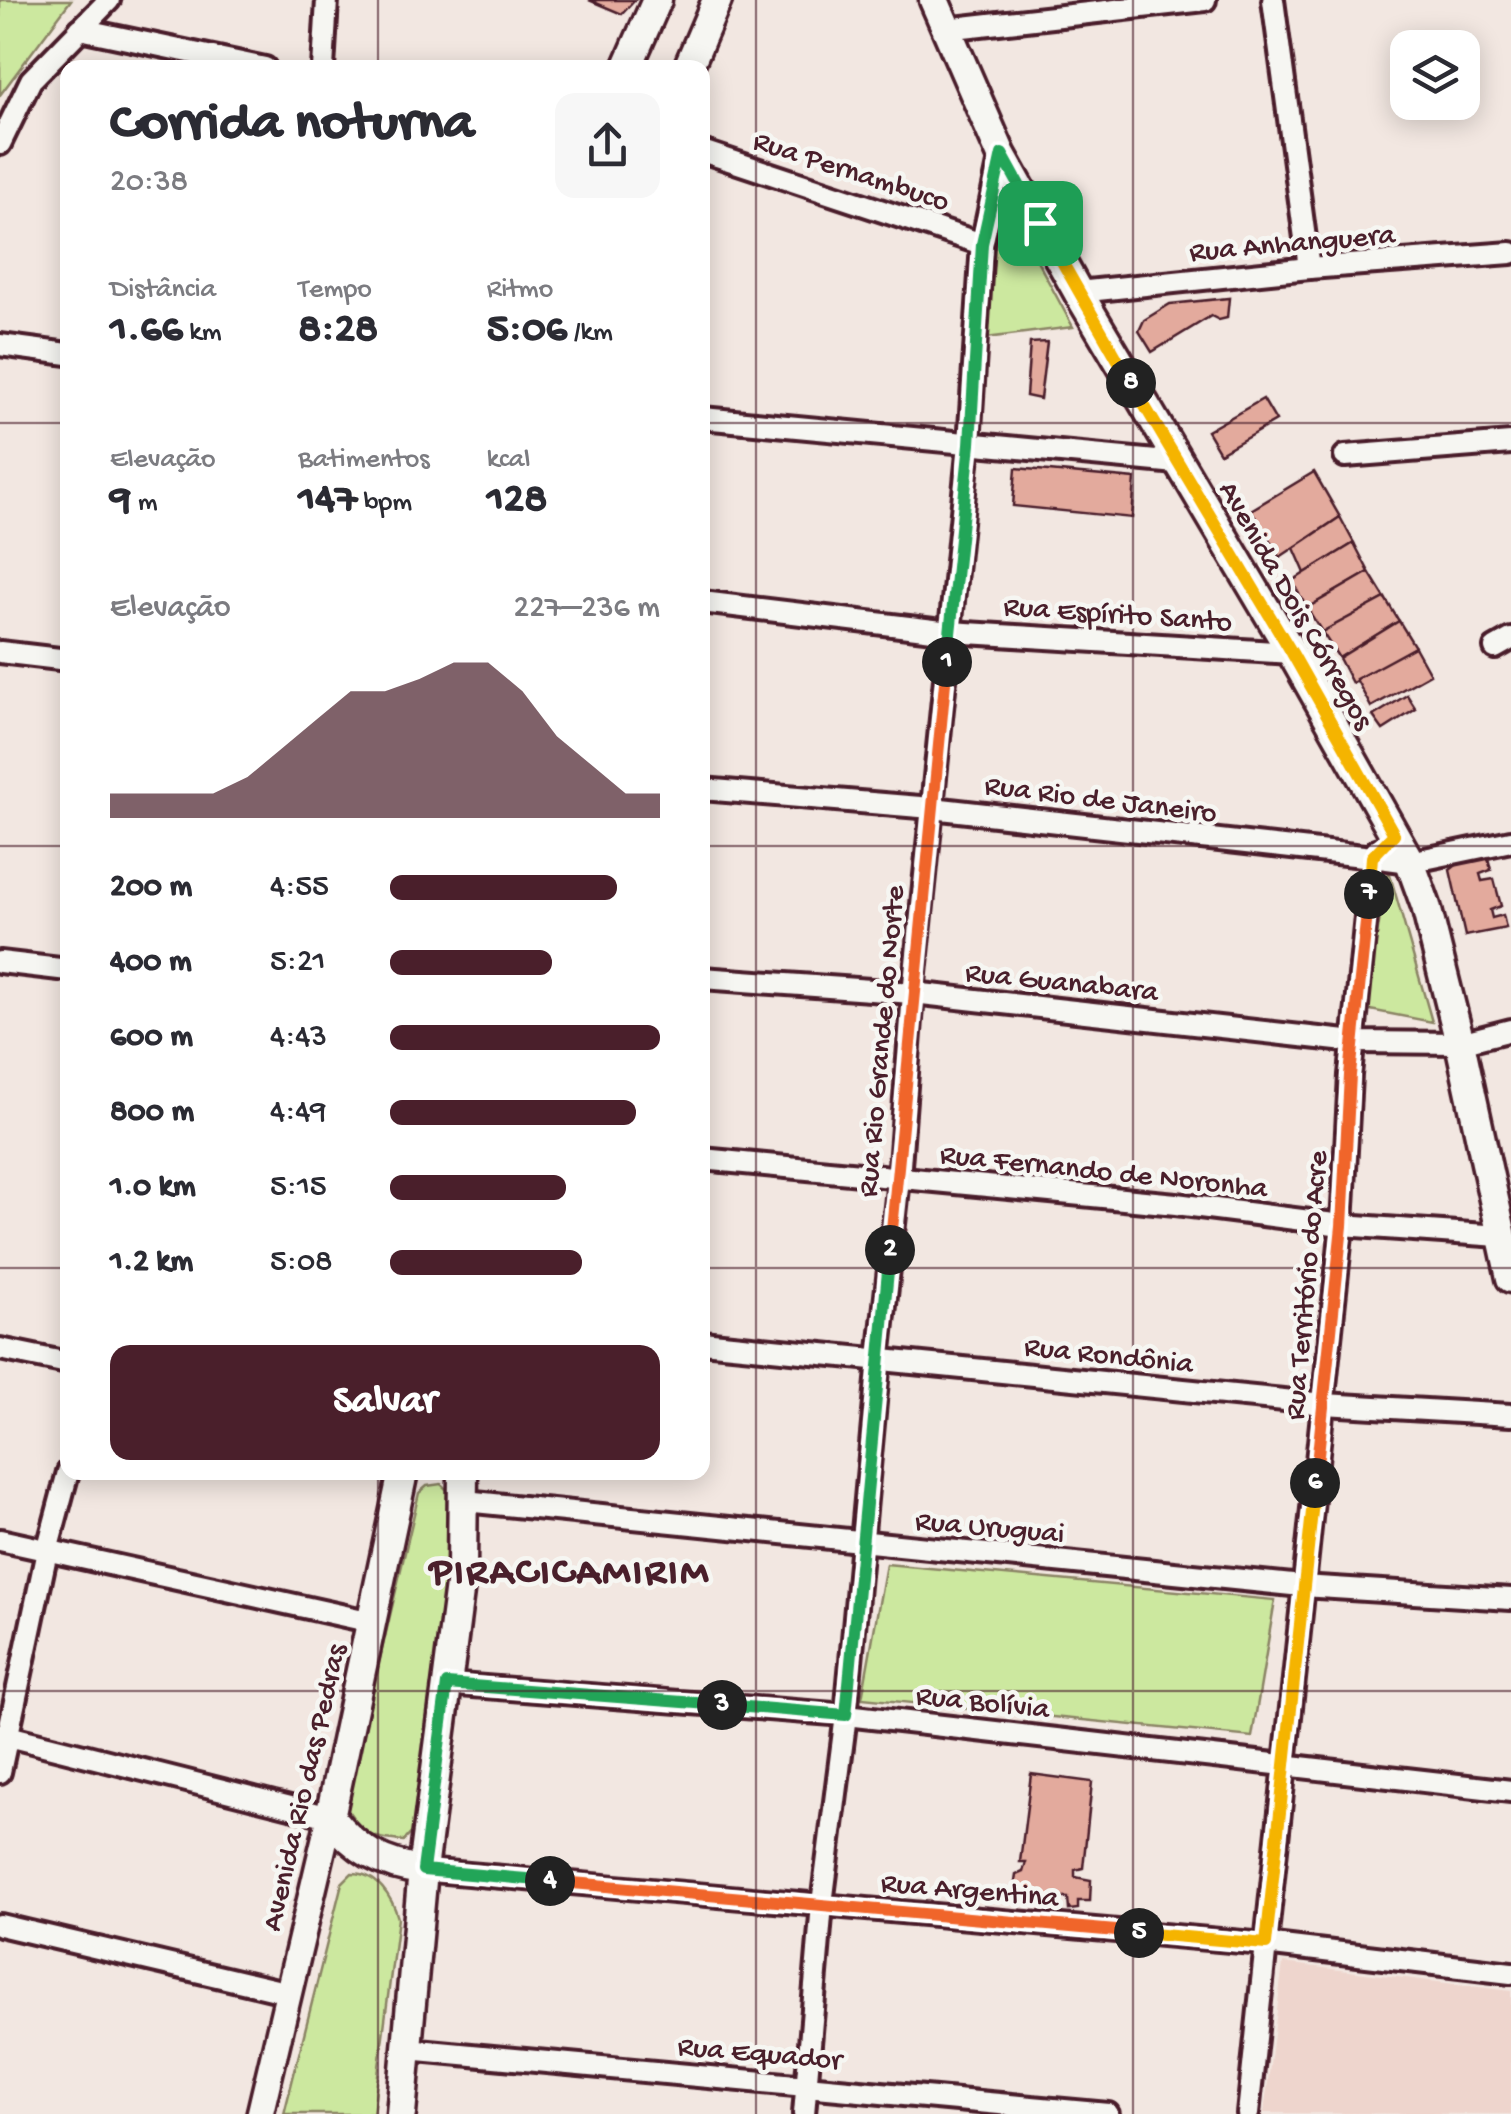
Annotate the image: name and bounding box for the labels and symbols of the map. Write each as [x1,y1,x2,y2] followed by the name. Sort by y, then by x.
[748,125,953,221] street label: Rua Pernambuco
[998,181,1083,266] pin
[1188,219,1398,272] street label: Rua Anhanguera
[1106,358,1156,408] pin: 8
[1209,476,1380,737] street label: Avenida Dois Córregos
[1002,591,1233,642] street label: Rua Espírito Santo
[922,637,972,687] pin: 1
[982,770,1219,833] street label: Rua Rio de Janeiro
[1344,869,1394,919] pin: 7
[852,884,915,1199] street label: Rua Rio Grande do Norte
[963,957,1161,1012] street label: Rua Guanabara
[938,1139,1270,1208] street label: Rua Fernando de Noronha
[1279,1149,1338,1422] street label: Rua Território do Acre
[865,1225,915,1275] pin: 2
[1022,1331,1196,1384] street label: Rua Rondônia
[1290,1458,1340,1508] pin: 6
[913,1506,1066,1553] street label: Rua Uruguai
[428,1551,710,1598] district label: PIRACICAMIRIM
[256,1640,357,1935] street label: Avenida Rio das Pedras
[697,1680,747,1730] pin: 3
[914,1680,1052,1729] street label: Rua Bolívia
[525,1856,575,1906] pin: 4
[879,1867,1061,1918] street label: Rua Argentina
[1114,1908,1164,1958] pin: 5
[676,2031,846,2080] street label: Rua Equador

